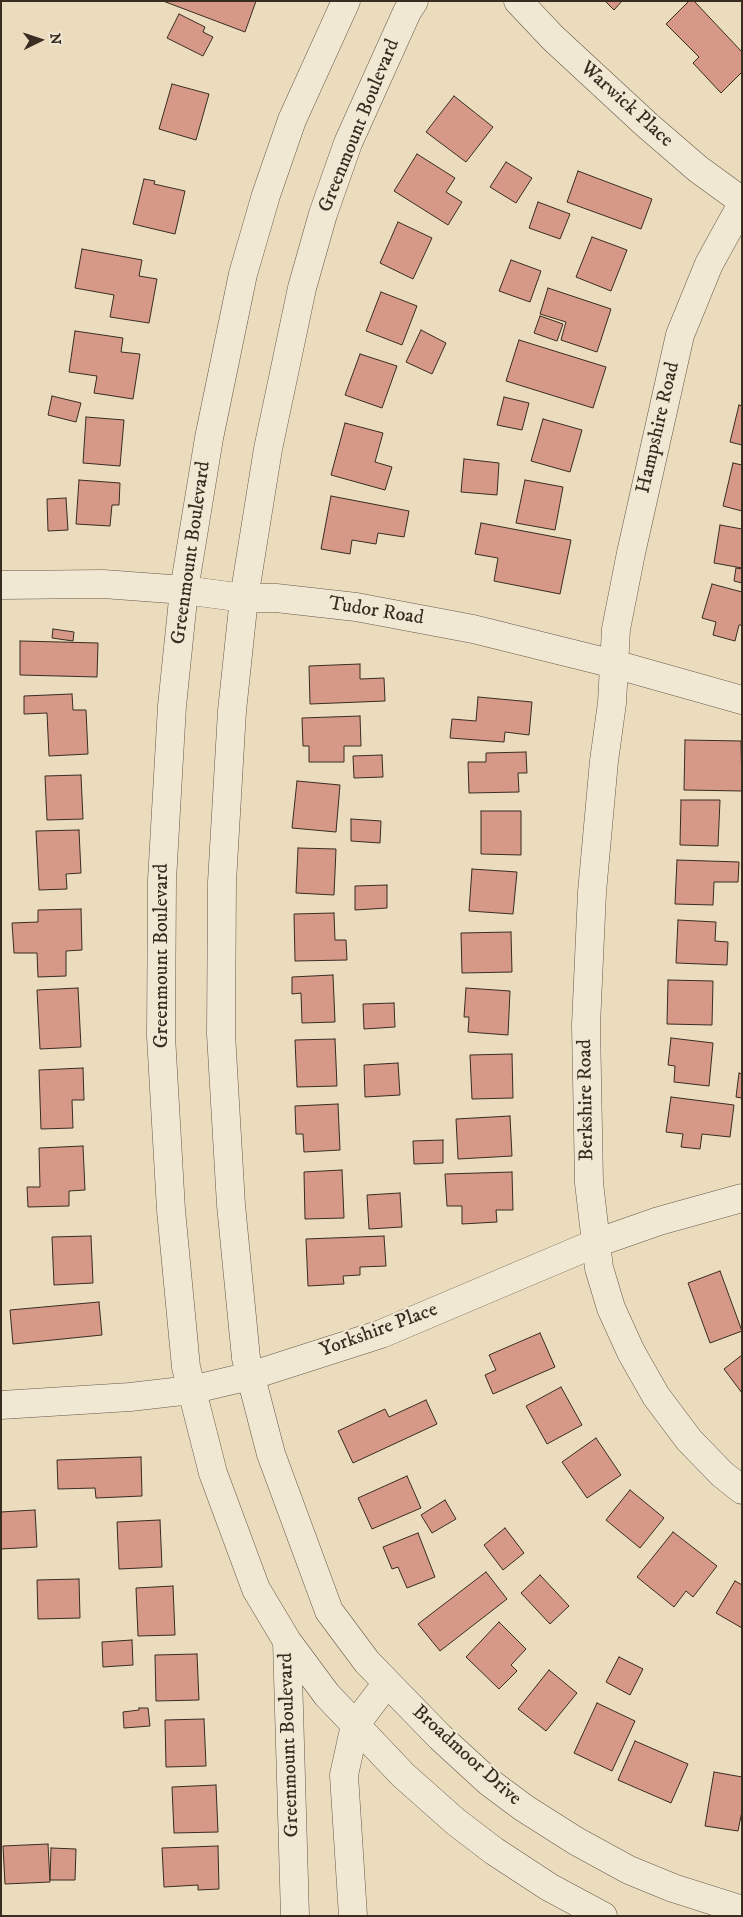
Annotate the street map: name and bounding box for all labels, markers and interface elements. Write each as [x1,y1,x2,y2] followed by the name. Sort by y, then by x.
[15,15,65,65] north arrow
[46,33,64,45] text: N
[314,36,406,216] street label: Greenmount Boulevard
[575,57,677,153] street label: Warwick Place
[632,360,686,496] street label: Hampshire Road
[167,460,217,646] street label: Greenmount Boulevard
[327,593,425,631] street label: Tudor Road
[151,864,175,1048] street label: Greenmount Boulevard
[574,1039,600,1161] street label: Berkshire Road
[317,1299,441,1363] street label: Yorkshire Place
[275,1652,305,1838] street label: Greenmount Boulevard
[406,1701,526,1811] street label: Broadmoor Drive

